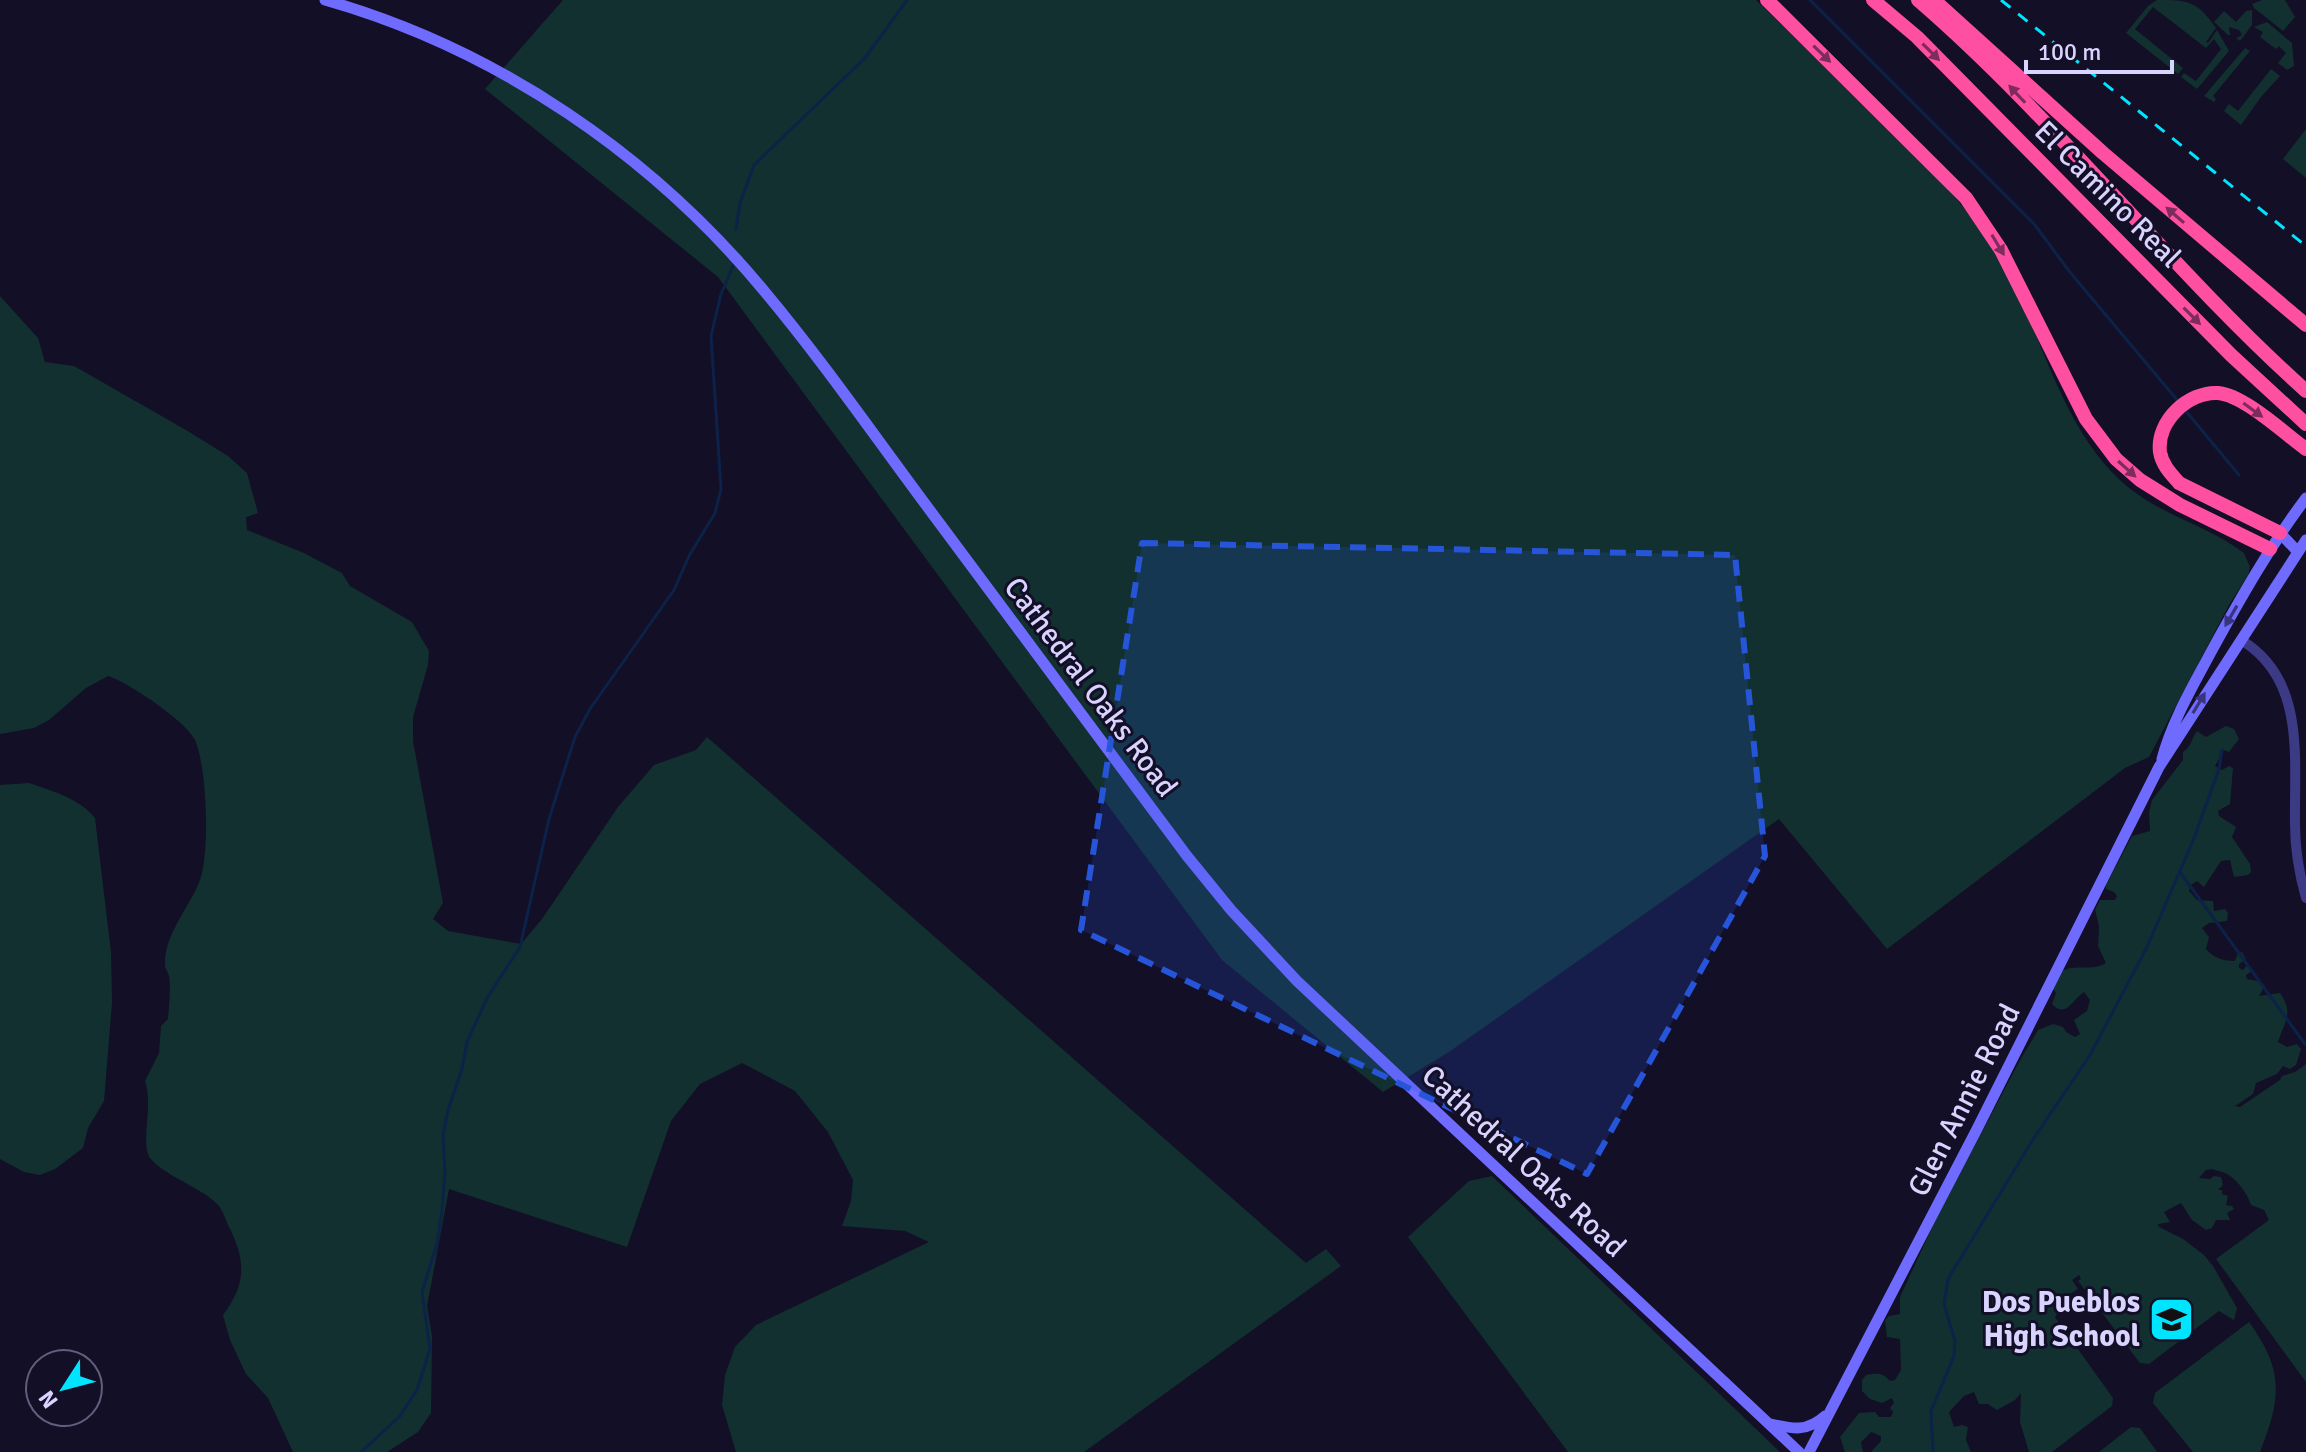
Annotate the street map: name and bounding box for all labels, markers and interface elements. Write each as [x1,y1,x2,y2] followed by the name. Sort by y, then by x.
[2026,24,2172,74] scale bar
[2038,37,2101,67] text: 100 m
[1921,42,1940,61] one-way arrow
[1812,45,1831,63] one-way arrow
[2008,85,2026,104] one-way arrow
[2026,113,2189,276] street label: El Camino Real
[2166,207,2186,224] one-way arrow
[1991,234,2005,256] one-way arrow
[2183,307,2202,326] one-way arrow
[2242,402,2263,417] one-way arrow
[2118,459,2137,477] one-way arrow
[996,570,1185,804] street label: Cathedral Oaks Road
[2224,605,2238,627] one-way arrow
[2192,692,2206,714] one-way arrow
[1900,998,2029,1203] street label: Glen Annie Road
[1414,1057,1633,1265] street label: Cathedral Oaks Road
[1982,1284,2140,1355] place label: Dos Pueblos High School
[2147,1295,2195,1343] school or university icon: Dos Pueblos High School
[24,1348,104,1428] north arrow
[33,1385,64,1414] text: N

